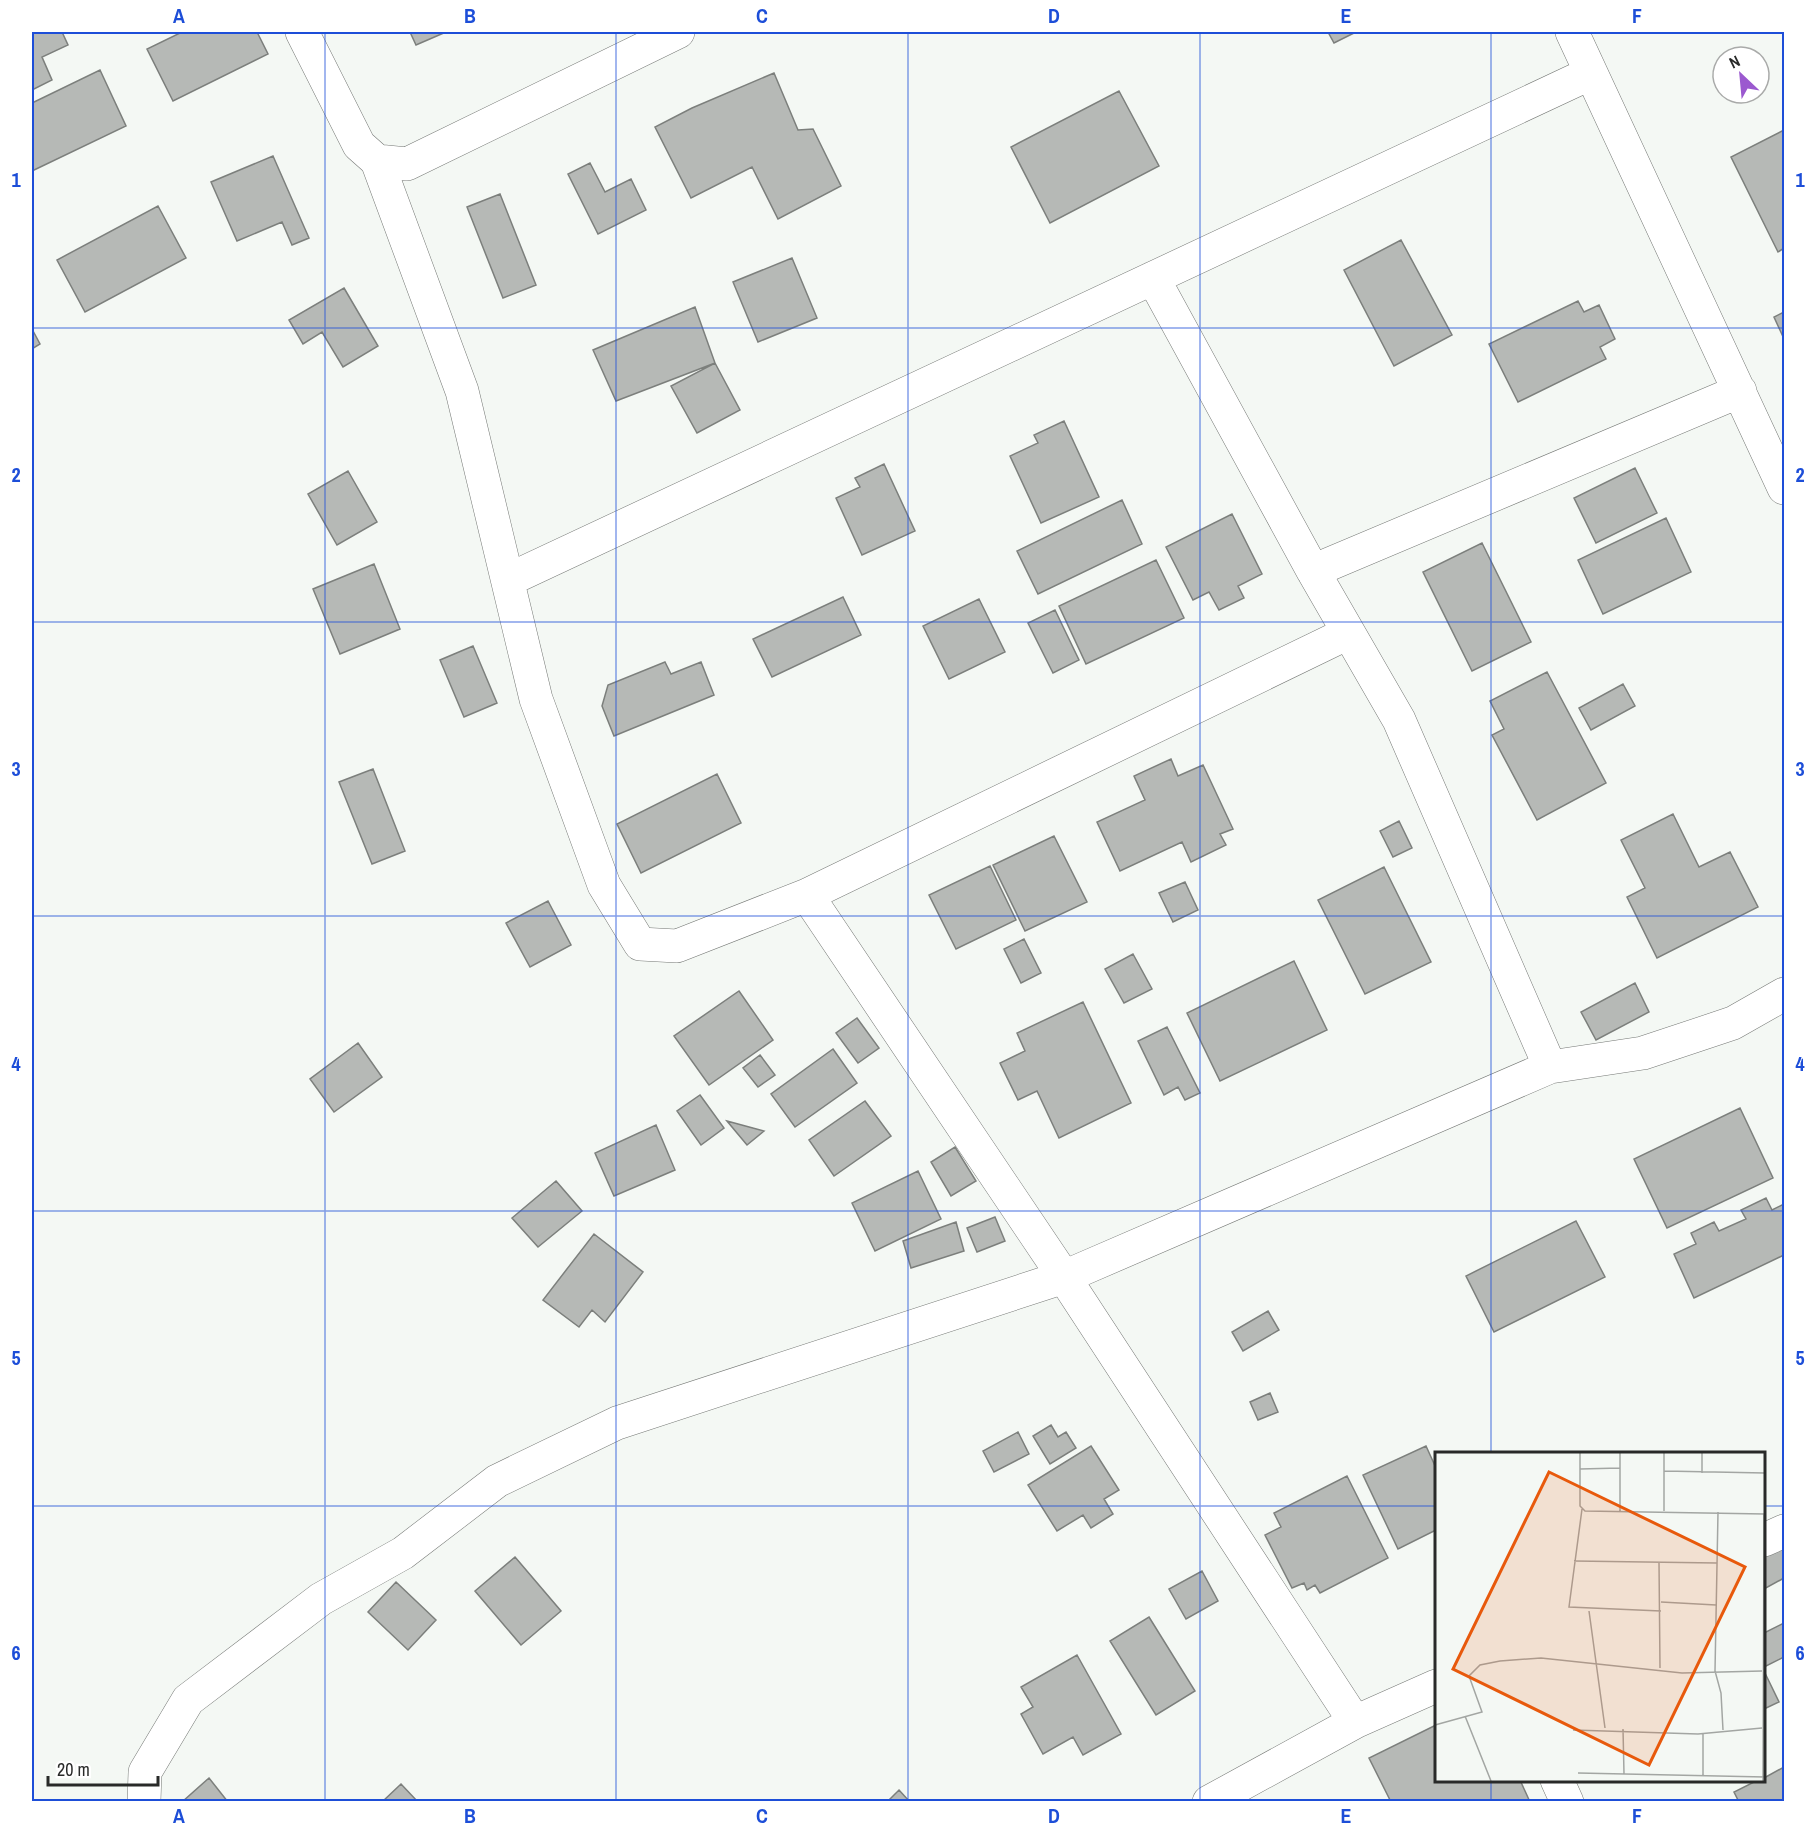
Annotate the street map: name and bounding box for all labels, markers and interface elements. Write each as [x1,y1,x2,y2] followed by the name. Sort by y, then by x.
[173,2,185,29] text: A
[464,2,476,29] text: B
[756,2,768,29] text: C
[1048,2,1060,29] text: D
[1341,2,1352,29] text: E
[1632,2,1642,29] text: F
[1711,45,1771,105] north arrow
[1725,50,1744,73] text: N
[11,166,21,193] text: 1
[1795,166,1805,193] text: 1
[11,461,21,488] text: 2
[1795,461,1805,488] text: 2
[11,755,21,782] text: 3
[1795,755,1805,782] text: 3
[11,1050,21,1077] text: 4
[1795,1050,1805,1077] text: 4
[11,1344,21,1371] text: 5
[1795,1344,1805,1371] text: 5
[1435,1452,1765,1782] inset map
[11,1639,21,1666] text: 6
[1795,1639,1805,1666] text: 6
[48,1749,158,1787] scale bar
[57,1757,90,1782] text: 20 m
[173,1802,185,1829] text: A
[464,1802,476,1829] text: B
[756,1802,768,1829] text: C
[1048,1802,1060,1829] text: D
[1341,1802,1352,1829] text: E
[1632,1802,1642,1829] text: F

